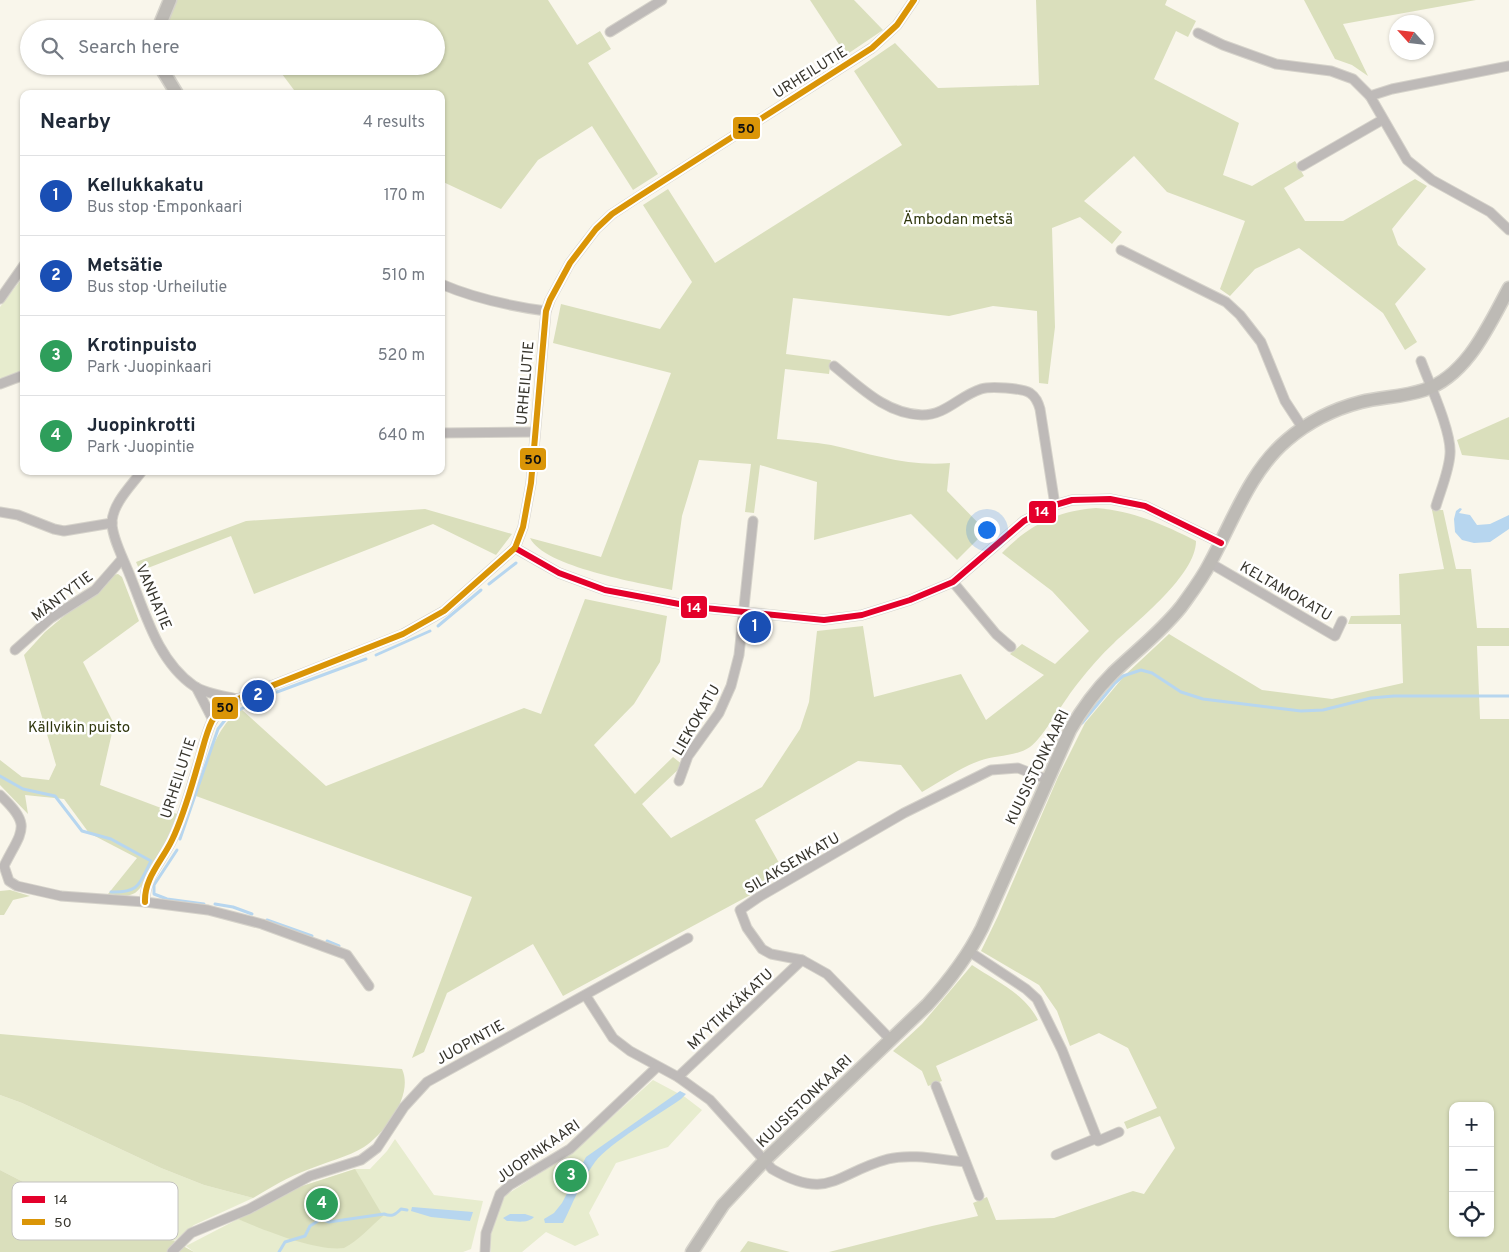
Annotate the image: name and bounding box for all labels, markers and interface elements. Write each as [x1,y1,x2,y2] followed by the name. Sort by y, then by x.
[1389,15,1434,60] north arrow
[20,20,445,75] search box
[38,34,66,62] icon: search
[78,36,180,60] text: Search here
[770,43,852,104] street label: URHEILUTIE
[40,109,111,136] text: Nearby
[363,113,425,133] text: 4 results
[732,116,761,140] line badge: 50
[737,121,755,138] text: 50
[87,174,204,198] text: Kellukkakatu
[53,186,59,206] text: 1
[384,186,425,206] text: 170 m
[87,198,242,218] text: Bus stop · Emponkaari
[903,210,1013,230] park label: Ämbodan metsä
[87,254,163,278] text: Metsätie
[51,266,61,286] text: 2
[382,266,425,286] text: 510 m
[87,278,227,298] text: Bus stop · Urheilutie
[87,334,197,358] text: Krotinpuisto
[513,340,540,426] street label: URHEILUTIE
[51,346,61,366] text: 3
[378,346,425,366] text: 520 m
[87,358,212,378] text: Park · Juopinkaari
[87,414,196,438] text: Juopinkrotti
[51,426,61,446] text: 4
[378,426,425,446] text: 640 m
[87,438,194,458] text: Park · Juopintie
[519,447,547,471] line badge: 50
[524,452,542,469] text: 50
[1028,500,1057,524] line badge: 14
[1035,504,1049,521] text: 14
[974,517,1000,543] your location
[1236,558,1335,626] street label: KELTAMOKATU
[130,562,175,633] street label: VANHATIE
[28,567,97,626] street label: MÄNTYTIE
[680,595,708,619] line badge: 14
[687,600,701,617] text: 14
[739,608,771,646] pin: 1
[242,677,274,715] pin: 2
[669,682,725,760] street label: LIEKOKATU
[211,696,239,720] line badge: 50
[216,700,234,717] text: 50
[1002,707,1074,828] street label: KUUSISTONKAARI
[28,719,130,738] park label: Källvikin puisto
[157,735,201,821] street label: URHEILUTIE
[742,829,844,899] street label: SILAKSENKATU
[683,965,778,1055] street label: MYYTIKKÄKATU
[433,1017,508,1070] street label: JUOPINTIE
[753,1052,857,1153] street label: KUUSISTONKAARI
[1449,1102,1494,1237] map controls
[1449,1102,1494,1147] button: +
[493,1116,584,1188] street label: JUOPINKAARI
[1449,1147,1494,1192] button: −
[555,1157,587,1195] pin: 3
[12,1182,178,1240] legend
[306,1185,338,1223] pin: 4
[54,1192,68,1209] text: 14
[1449,1192,1494,1237] button: locate
[54,1215,72,1232] text: 50

